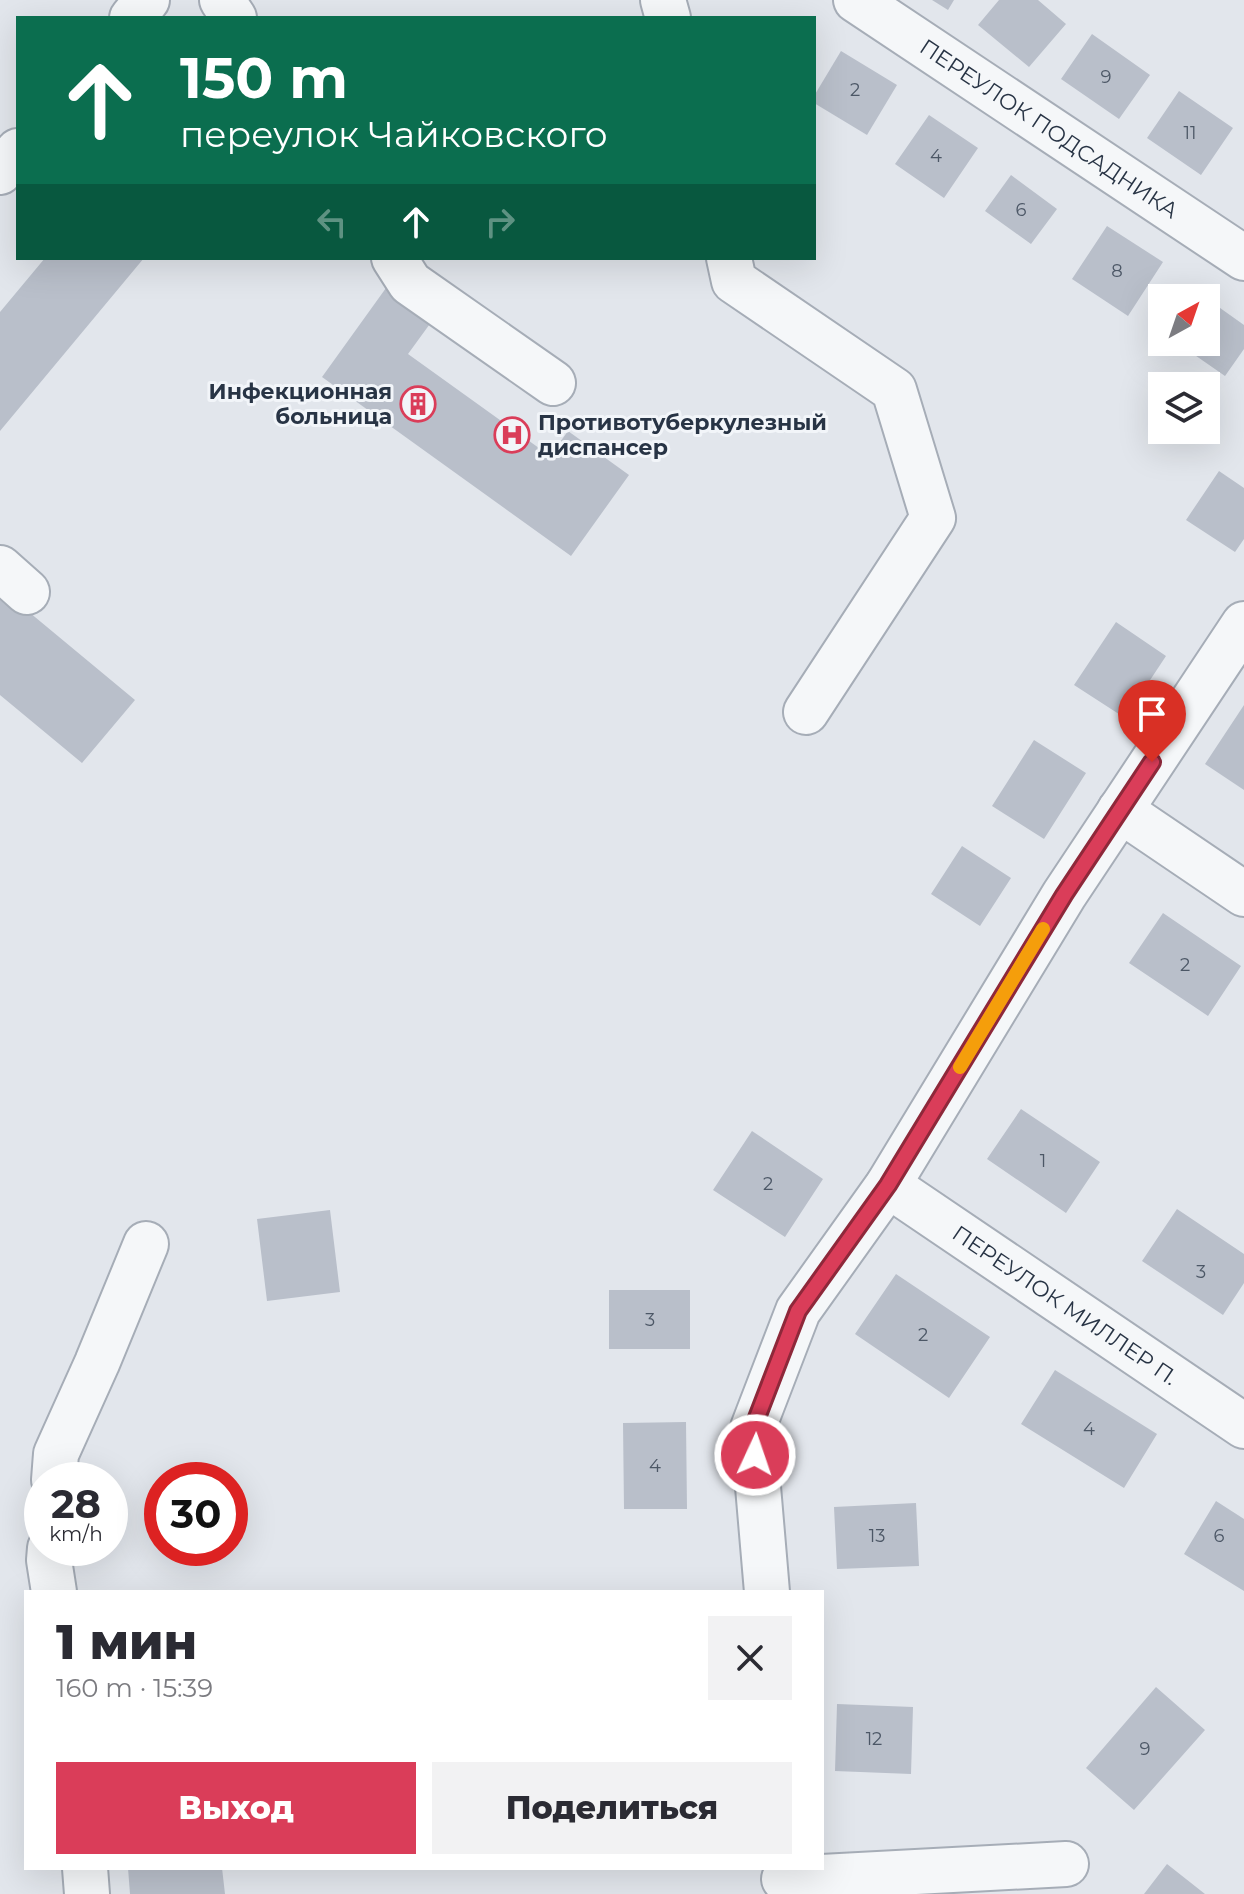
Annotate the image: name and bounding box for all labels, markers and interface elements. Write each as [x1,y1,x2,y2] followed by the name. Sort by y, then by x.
[915,33,1184,224] street label: ПЕРЕУЛОК ПОДСАДНИКА
[180,44,348,112] text: 150 m
[48,48,152,152] icon: ahead
[1101,66,1112,88] house number: 9
[850,79,860,101] house number: 2
[180,112,608,156] text: переулок Чайковского
[1184,122,1197,144] house number: 11
[930,145,942,167] house number: 4
[1016,199,1027,221] house number: 6
[310,200,354,244] icon: left
[394,200,438,244] icon: ahead
[478,200,522,244] icon: right
[1111,260,1123,282] house number: 8
[1148,284,1220,356] north arrow
[1148,284,1220,444] map controls
[1148,372,1220,444] button: layers
[209,378,392,430] place label: Инфекционная больница
[399,385,437,423] building icon: Инфекционная больница
[538,409,827,461] place label: Противотуберкулезный диспансер
[493,416,531,454] hospital icon: Противотуберкулезный диспансер
[1118,680,1186,762] pin
[1130,692,1174,736] icon: arrive
[1180,954,1190,976] house number: 2
[1040,1150,1046,1172] house number: 1
[763,1173,773,1195] house number: 2
[947,1219,1183,1391] street label: ПЕРЕУЛОК МИЛЛЕР П.
[1196,1261,1206,1283] house number: 3
[645,1309,655,1331] house number: 3
[918,1324,928,1346] house number: 2
[713,1413,797,1497] position arrow
[1083,1418,1095,1440] house number: 4
[649,1455,661,1477] house number: 4
[144,1462,248,1566] speed limit sign: 30
[51,1479,101,1528] text: 28
[49,1522,103,1546] text: km/h
[869,1525,885,1547] house number: 13
[1214,1525,1225,1547] house number: 6
[56,1613,197,1671] text: 1 мин
[708,1616,792,1700] button: close
[56,1672,213,1704] text: 160 m · 15:39
[866,1728,882,1750] house number: 12
[1140,1738,1151,1760] house number: 9
[56,1762,416,1854] button: Выход
[432,1762,792,1854] button: Поделиться

